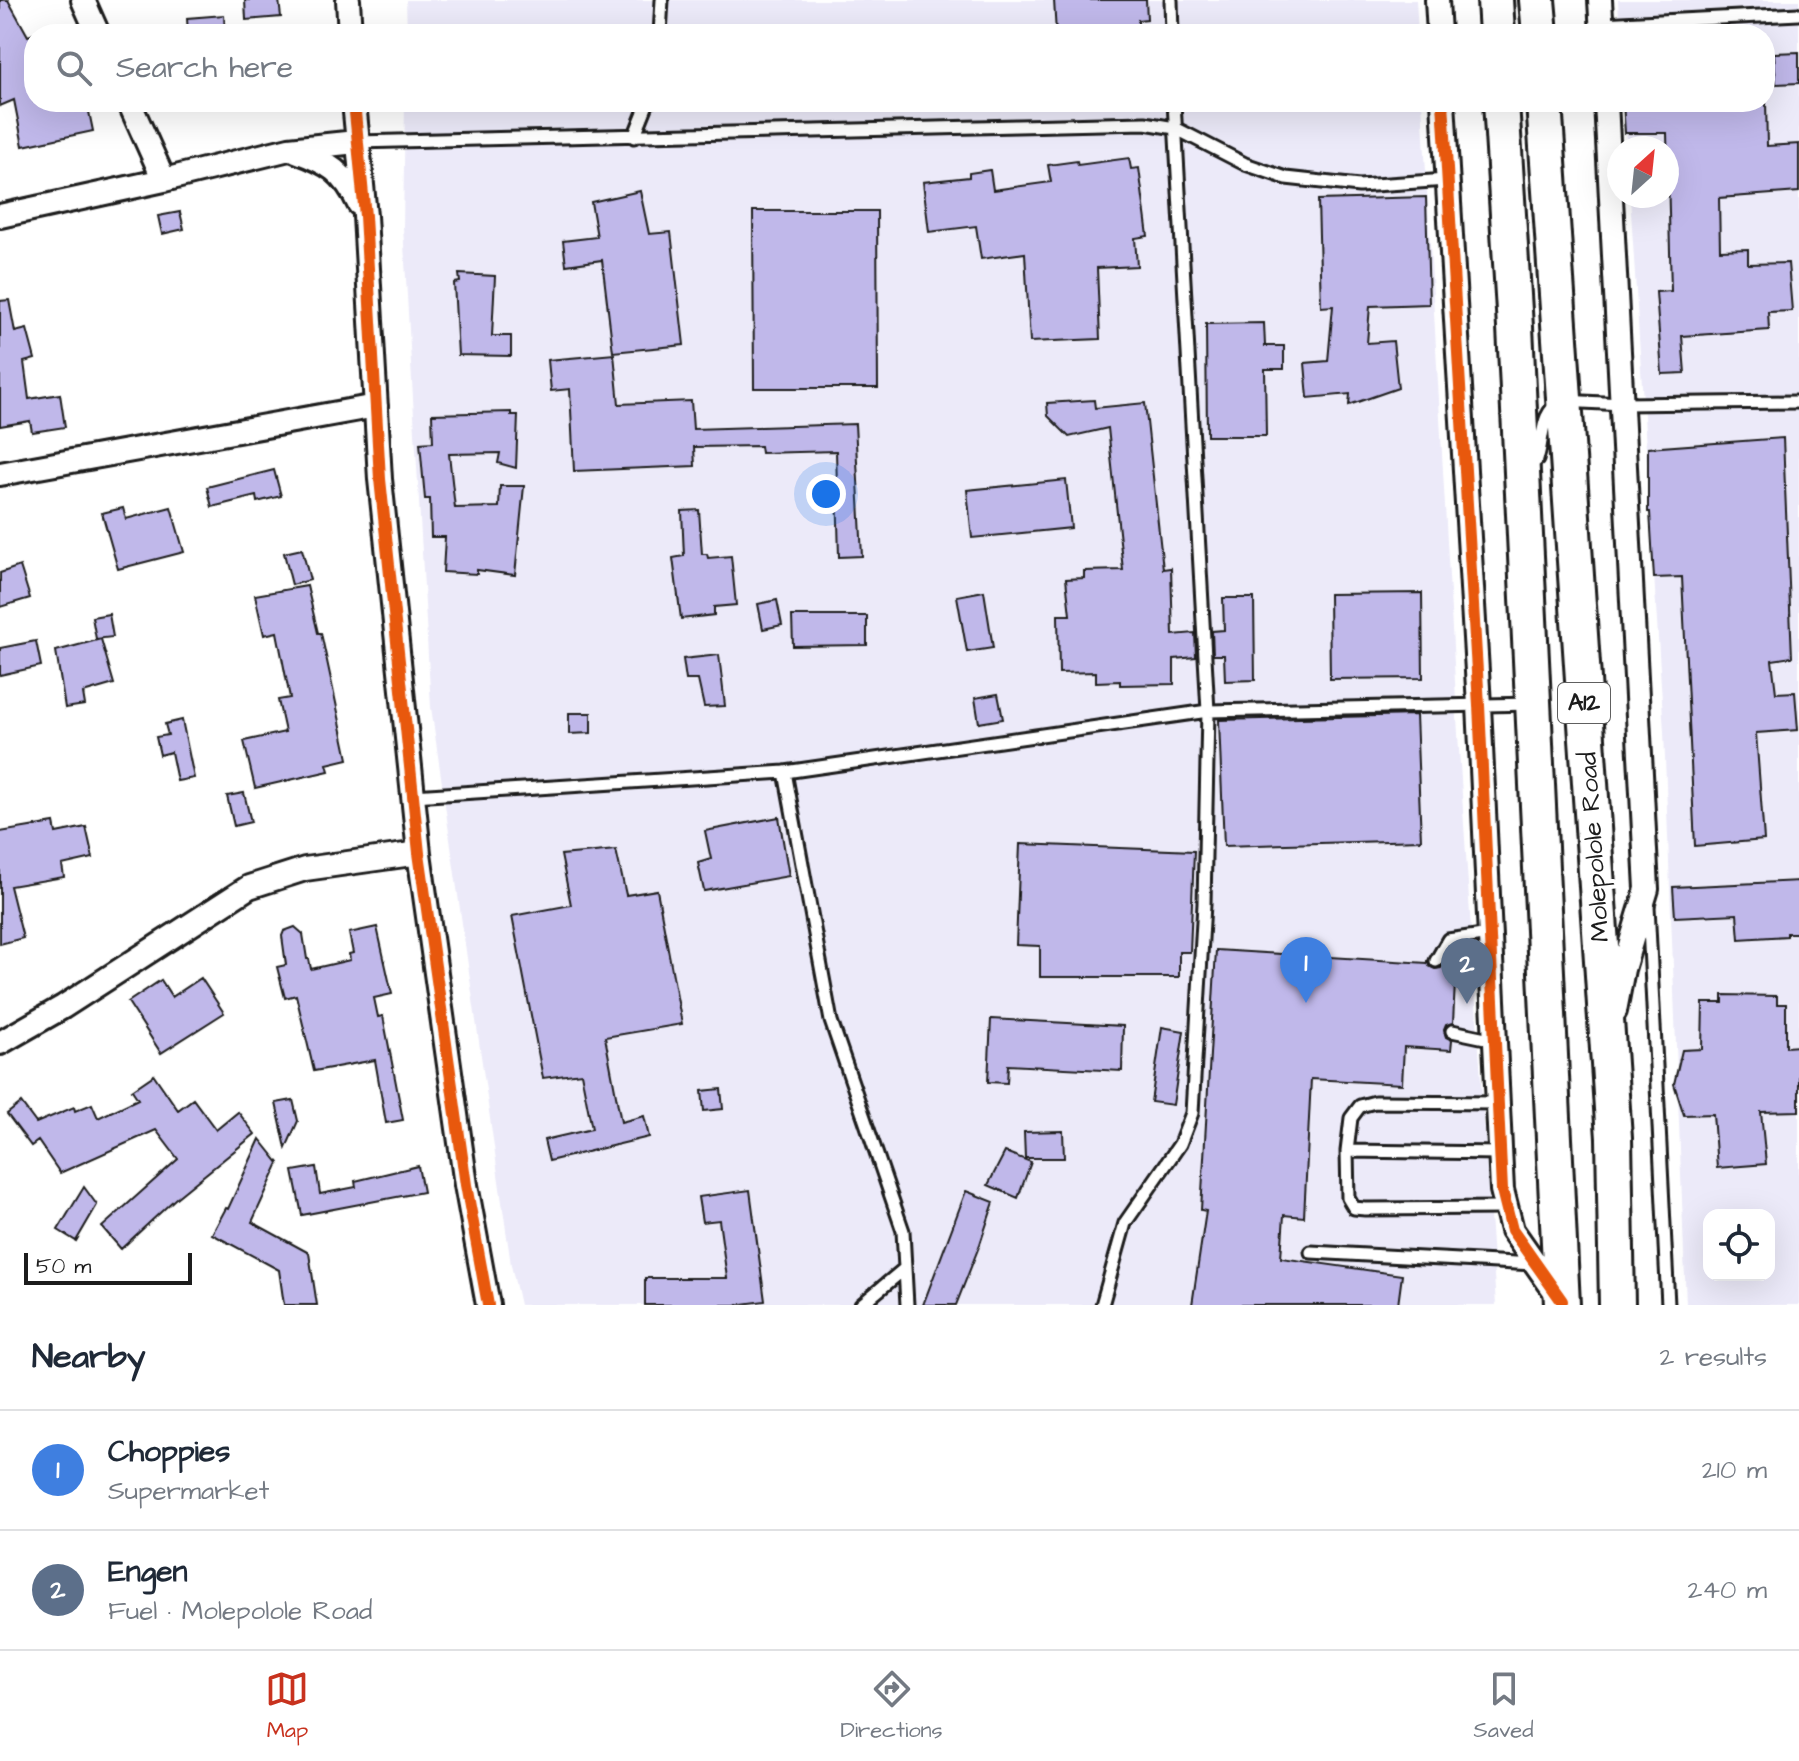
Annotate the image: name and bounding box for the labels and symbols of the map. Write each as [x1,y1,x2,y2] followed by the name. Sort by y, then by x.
[1607,136,1679,208] north arrow
[806,474,846,514] your location
[1558,683,1610,723] road number: A12
[1569,751,1619,943] street label: Molepolole Road
[1280,937,1332,1003] pin: 1
[1441,938,1493,1004] pin: 2
[24,1249,192,1285] scale bar

